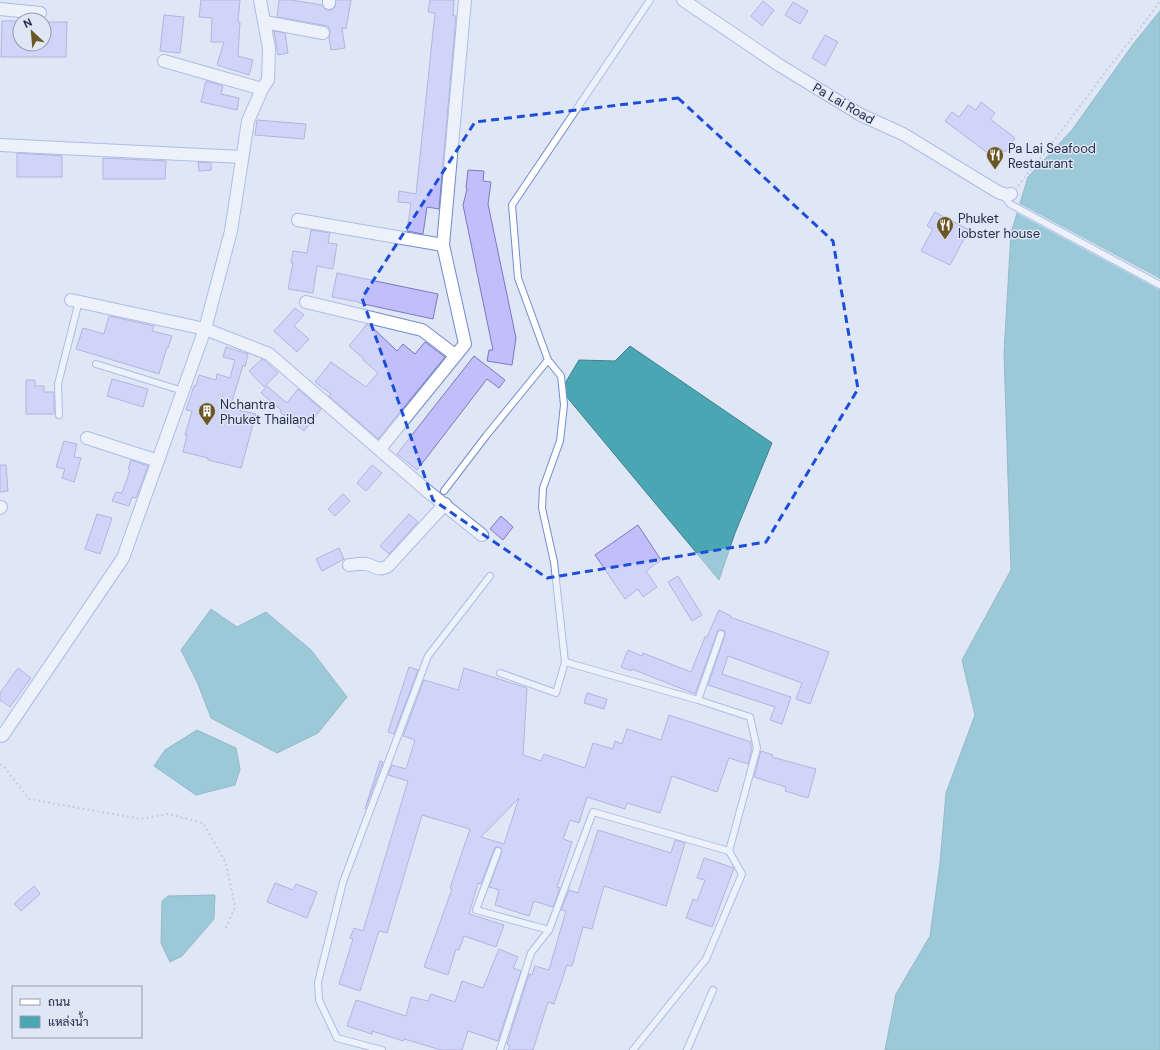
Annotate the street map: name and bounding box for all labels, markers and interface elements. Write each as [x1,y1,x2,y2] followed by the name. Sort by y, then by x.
[12,12,52,52] north arrow
[21,15,34,31] text: N
[810,79,878,128] street label: Pa Lai Road
[1008,140,1096,172] place label: Pa Lai Seafood Restaurant
[985,145,1005,170] restaurant icon: Pa Lai Seafood Restaurant
[958,210,1040,242] place label: Phuket lobster house
[935,215,955,240] restaurant icon: Phuket lobster house
[220,396,315,428] place label: Nchantra Phuket Thailand
[197,401,217,426] building icon: Nchantra Phuket Thailand
[12,986,142,1038] legend
[48,994,71,1010] text: ถนน
[48,1011,88,1030] text: แหล่งน้ำ

